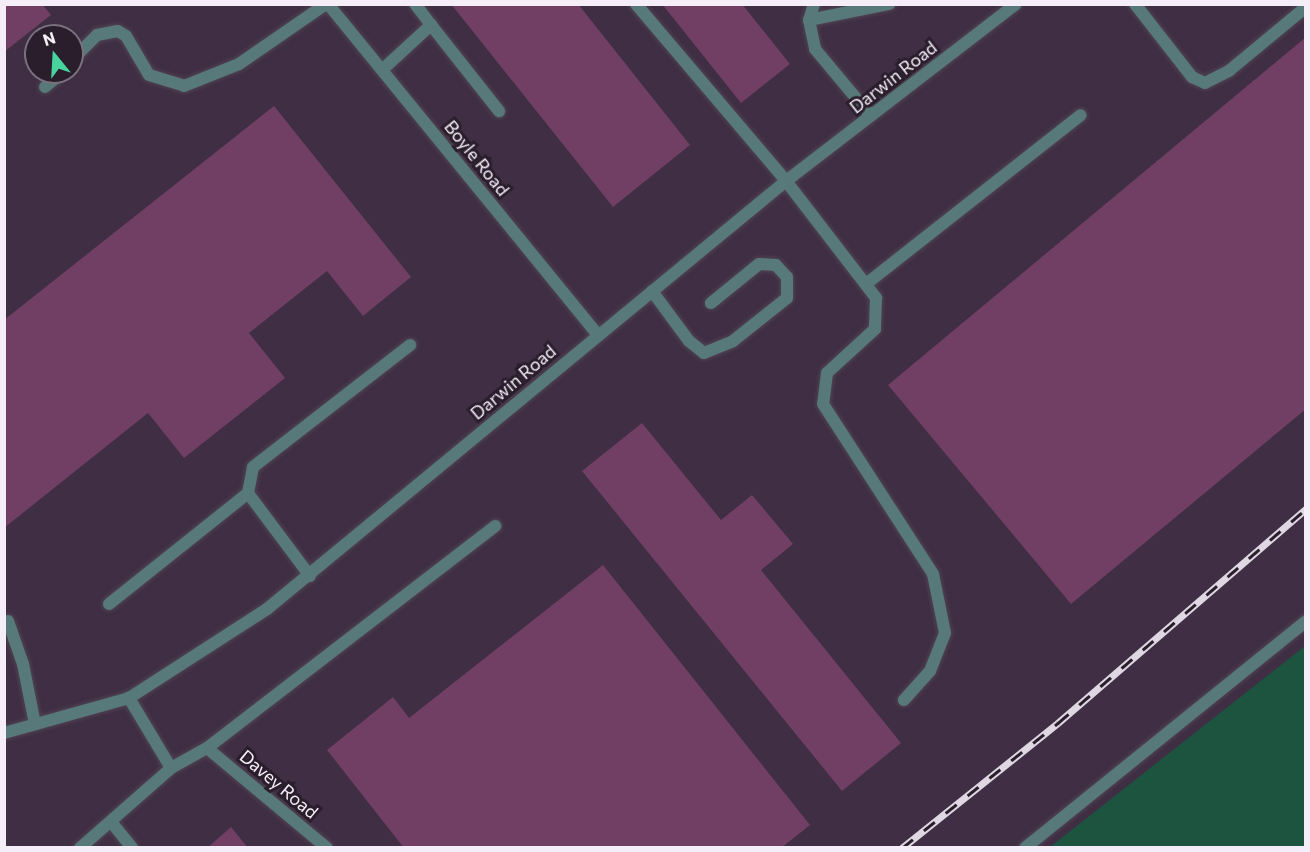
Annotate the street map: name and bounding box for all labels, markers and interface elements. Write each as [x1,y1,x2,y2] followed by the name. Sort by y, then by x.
[24,24,84,84] north arrow
[40,27,58,49] text: N
[845,36,941,118] street label: Darwin Road
[440,116,514,200] street label: Boyle Road
[466,340,560,424] street label: Darwin Road
[236,745,322,823] street label: Davey Road

